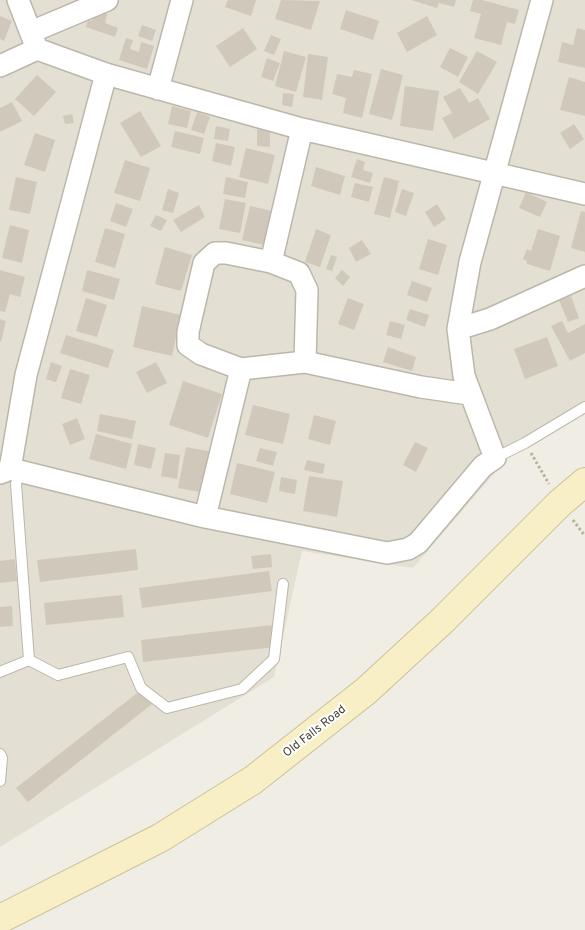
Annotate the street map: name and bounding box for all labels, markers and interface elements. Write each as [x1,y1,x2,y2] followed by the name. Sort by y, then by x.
[281,703,349,761] street label: Old Falls Road

